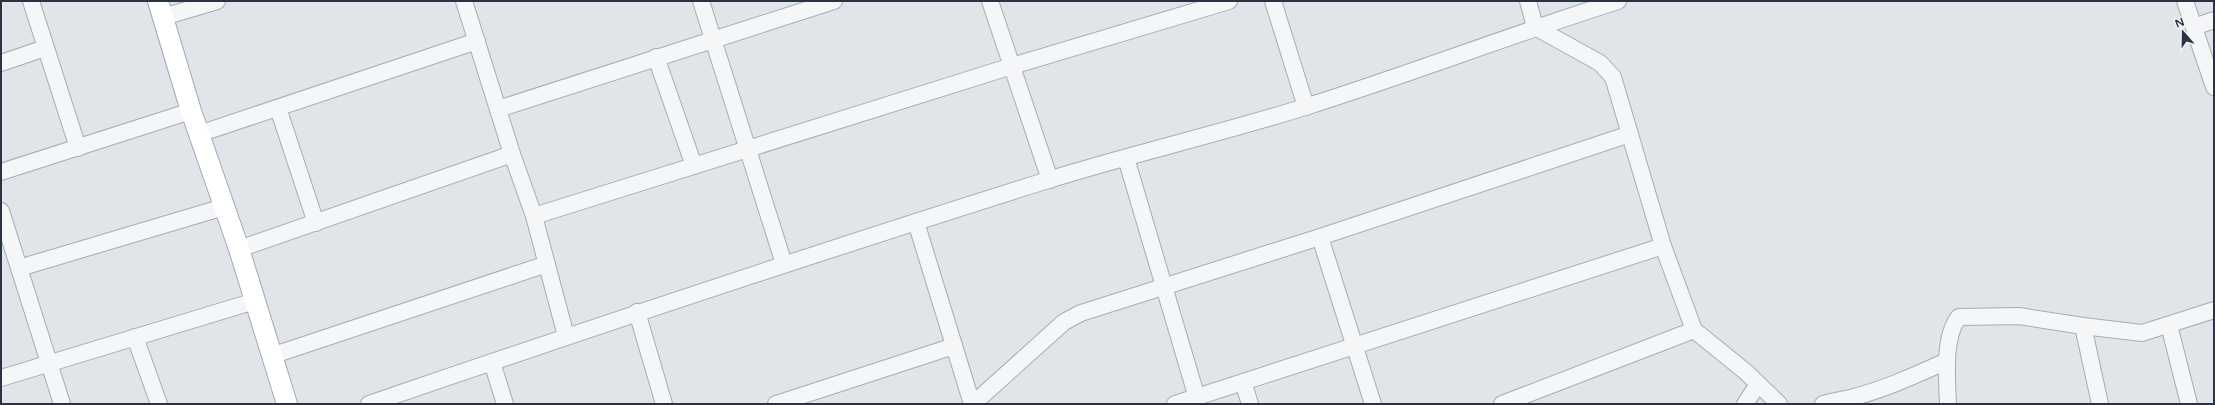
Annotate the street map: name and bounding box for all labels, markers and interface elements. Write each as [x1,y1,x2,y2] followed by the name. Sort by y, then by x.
[2163,12,2203,52] north arrow
[2173,15,2186,31] text: N

